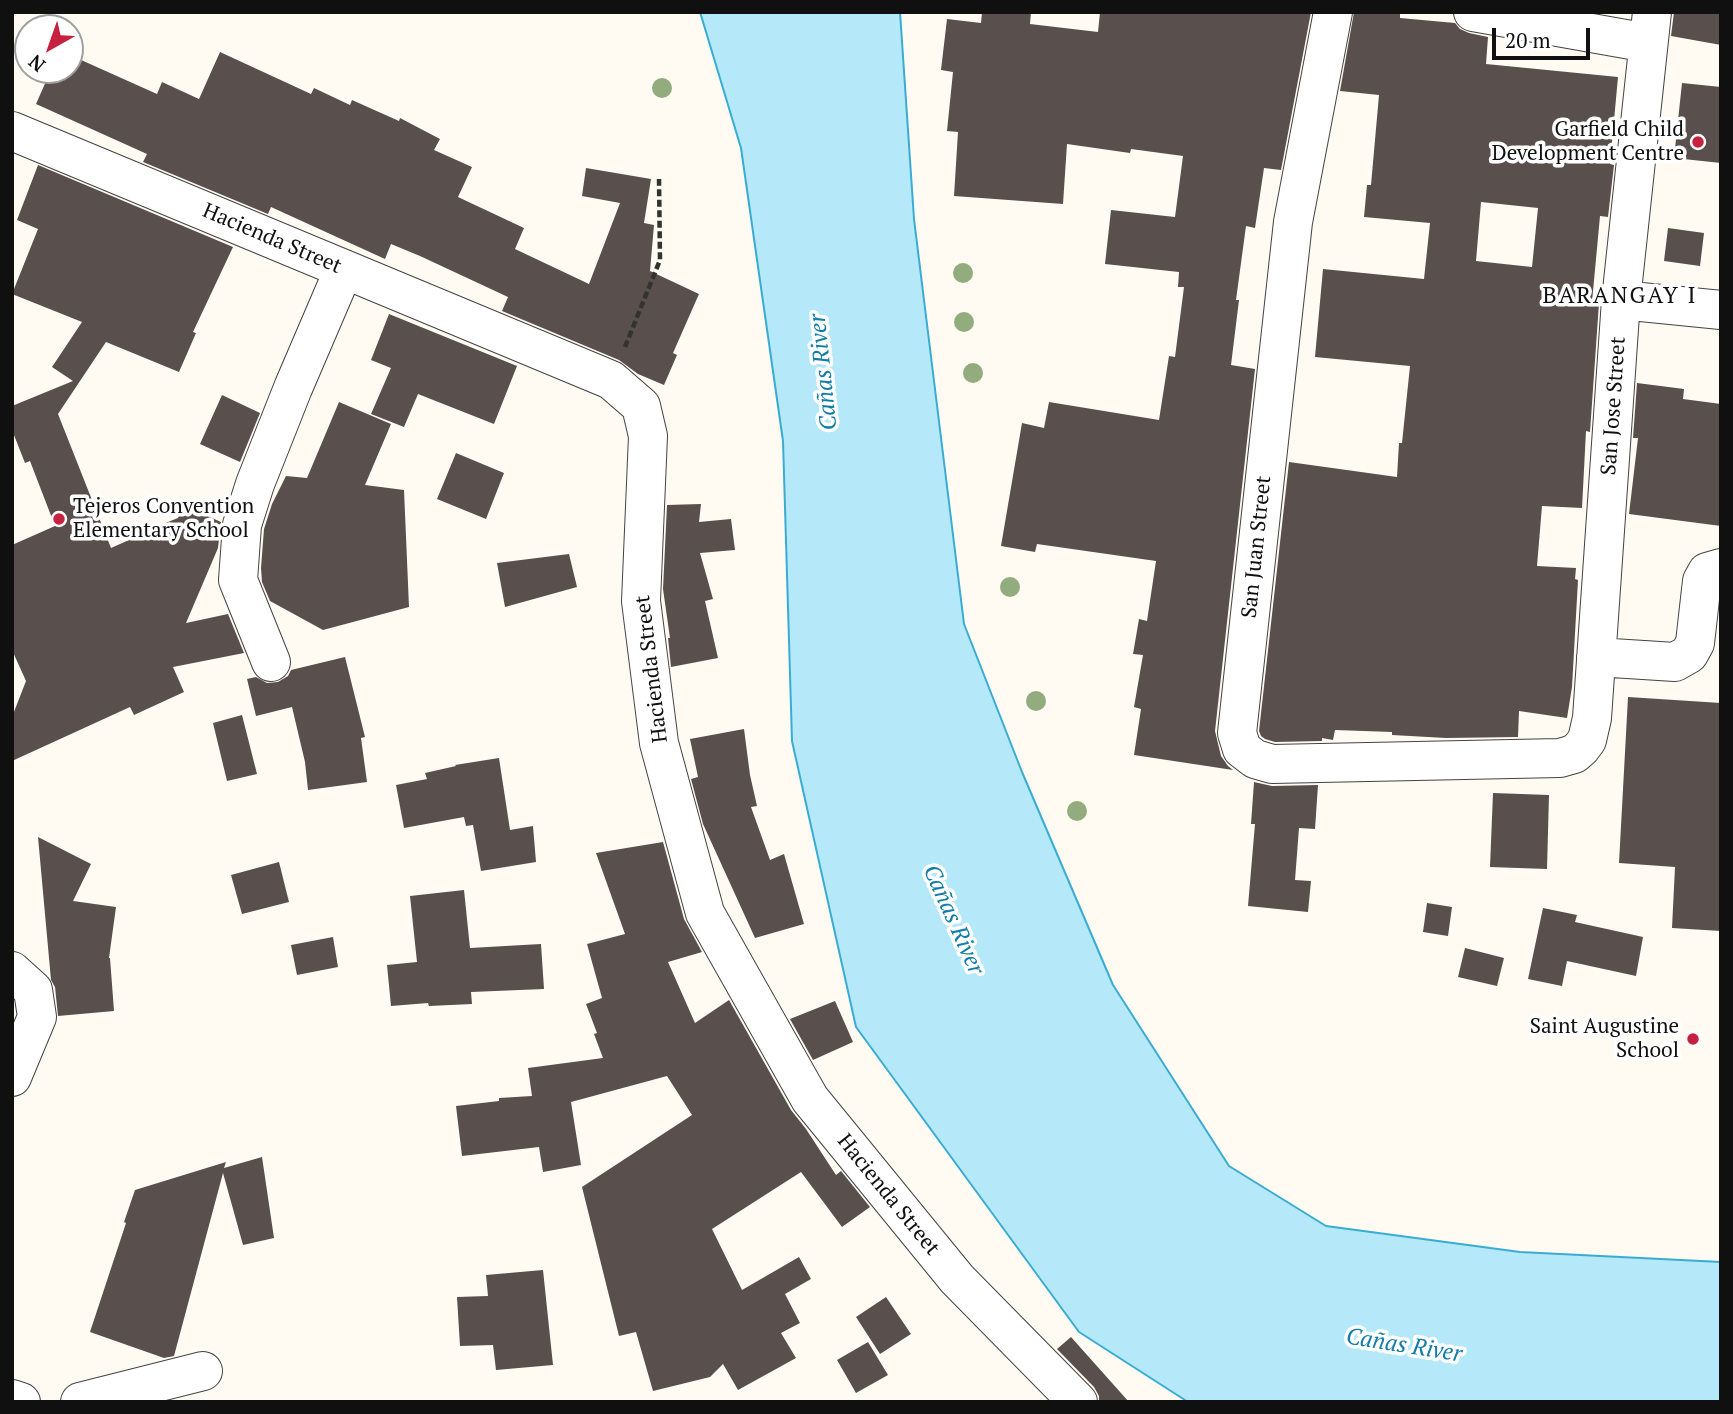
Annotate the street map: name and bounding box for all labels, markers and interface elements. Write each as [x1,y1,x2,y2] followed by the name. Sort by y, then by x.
[14,14,84,84] north arrow
[1495,14,1593,58] scale bar
[1505,26,1551,54] text: 20 m
[23,50,50,78] text: N
[1492,117,1684,167] place label: Garfield Child Development Centre
[1690,134,1706,150] marker: Garfield Child Development Centre
[199,198,345,280] street label: Hacienda Street
[1544,282,1696,310] district label: BARANGAY I
[804,312,844,432] water label: Cañas River
[1597,336,1631,476] street label: San Jose Street
[1237,475,1277,619] street label: San Juan Street
[73,494,254,544] place label: Tejeros Convention Elementary School
[51,511,67,527] marker: Tejeros Convention Elementary School
[630,594,674,744] street label: Hacienda Street
[917,861,989,979] water label: Cañas River
[1530,1014,1679,1064] place label: Saint Augustine School
[1685,1031,1701,1047] marker: Saint Augustine School
[832,1129,944,1261] street label: Hacienda Street
[1344,1323,1464,1369] water label: Cañas River

